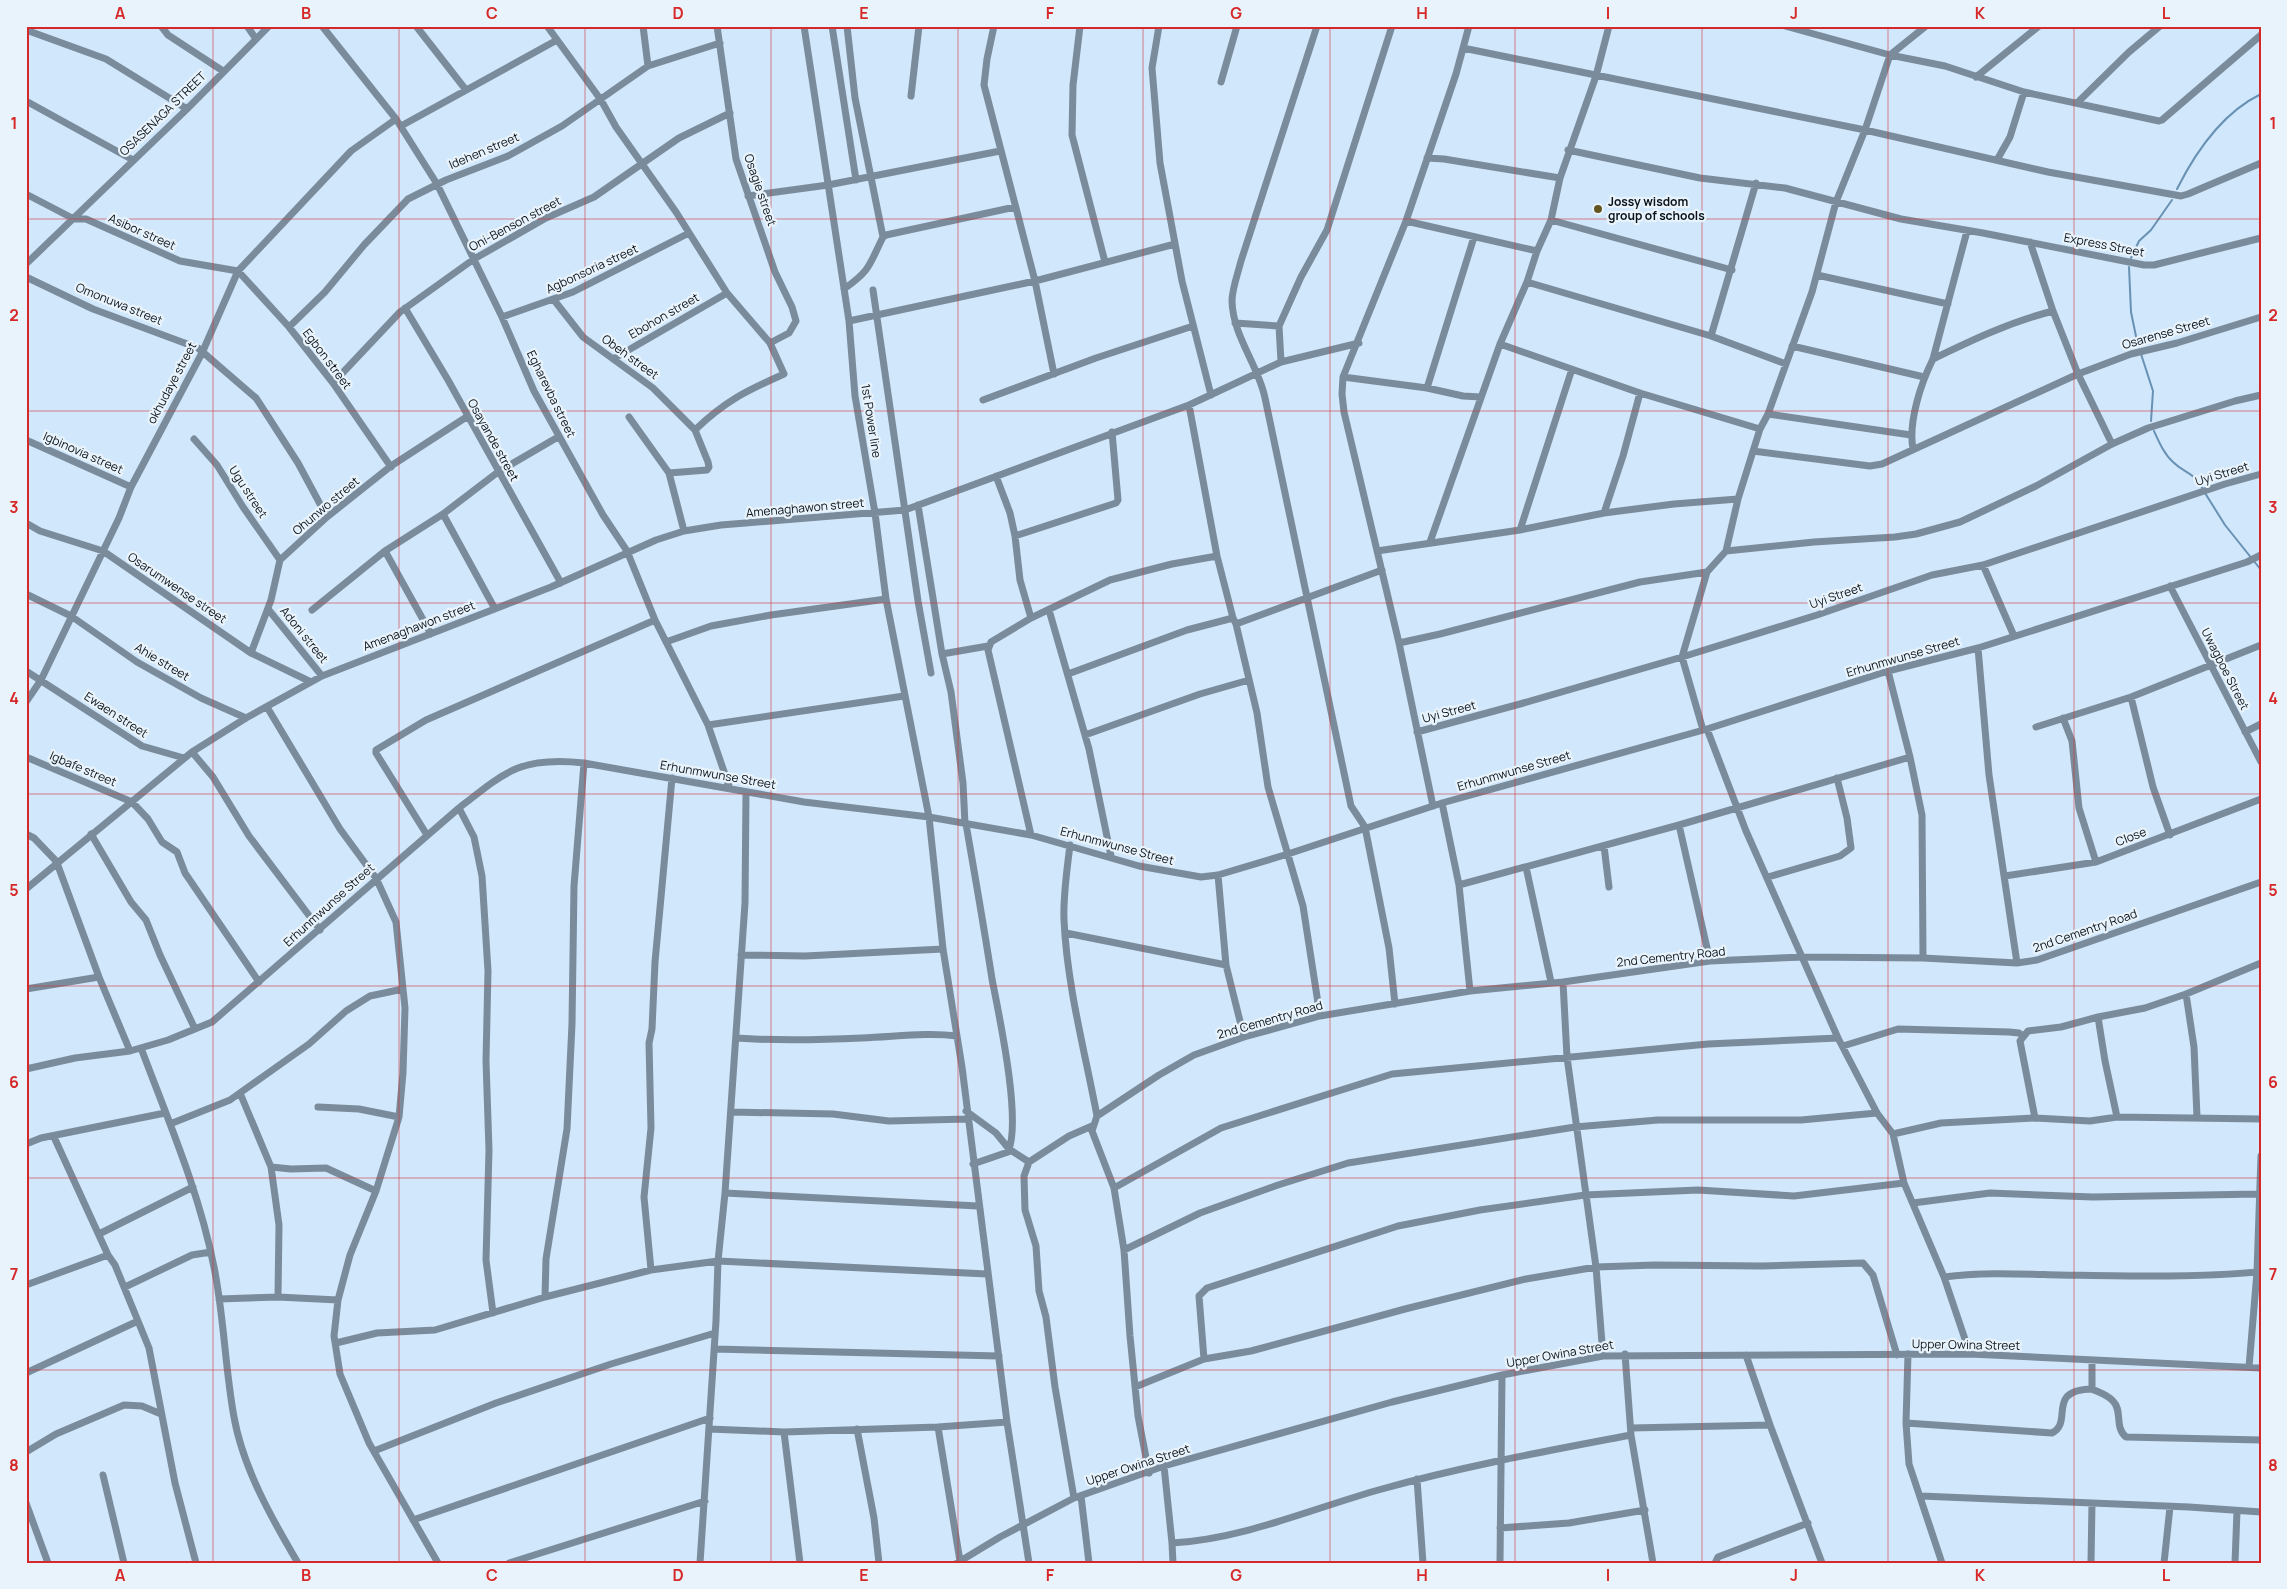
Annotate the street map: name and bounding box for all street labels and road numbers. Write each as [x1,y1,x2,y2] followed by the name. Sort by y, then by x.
[116,67,210,160] street label: OSASENAGA STREET
[446,128,522,173] street label: Idehen street
[740,152,781,228] street label: Osagie street
[466,192,564,255] street label: Oni-Benson street
[106,209,179,254] street label: Asibor street
[2062,228,2146,261] street label: Express Street
[543,240,641,297] street label: Agbonsoria street
[73,278,165,329] street label: Omonuwa street
[625,288,702,343] street label: Ebohon street
[2120,312,2212,353] street label: Osarense Street
[299,325,356,393] street label: Egbon street
[598,330,662,383] street label: Obeh street
[143,339,200,427] street label: okhudaye street
[523,347,580,440] street label: Egharevba street
[857,383,886,459] street label: 1st Power line
[464,395,523,484] street label: Osayande street
[41,427,126,478] street label: Igbinovia street
[2193,457,2251,490] street label: Uyi Street
[225,462,272,521] street label: Ugu street
[289,472,363,539] street label: Ohunwo street
[745,494,865,521] street label: Amenaghawon street
[124,548,230,627] street label: Osarumwense street
[1807,578,1865,613] street label: Uyi Street
[360,596,477,655] street label: Amenaghawon street
[276,603,333,667] street label: Adoni street
[2197,625,2254,713] street label: Uwagboe Street
[1844,632,1962,681] street label: Erhunmwunse Street
[132,639,193,685] street label: Ahie street
[81,688,152,742] street label: Ewaen street
[1420,696,1478,727] street label: Uyi Street
[1455,746,1573,795] street label: Erhunmwunse Street
[47,747,119,790] street label: Igbafe street
[659,756,777,793] street label: Erhunmwunse Street
[1058,822,1176,869] street label: Erhunmwunse Street
[2113,823,2149,850] street label: Close
[279,859,378,950] street label: Erhunmwunse Street
[2030,905,2139,956] street label: 2nd Cementry Road
[1616,942,1726,971] street label: 2nd Cementry Road
[1215,996,1325,1043] street label: 2nd Cementry Road
[1912,1335,2021,1354] street label: Upper Owina Street
[1505,1336,1615,1371] street label: Upper Owina Street
[1084,1440,1192,1489] street label: Upper Owina Street

